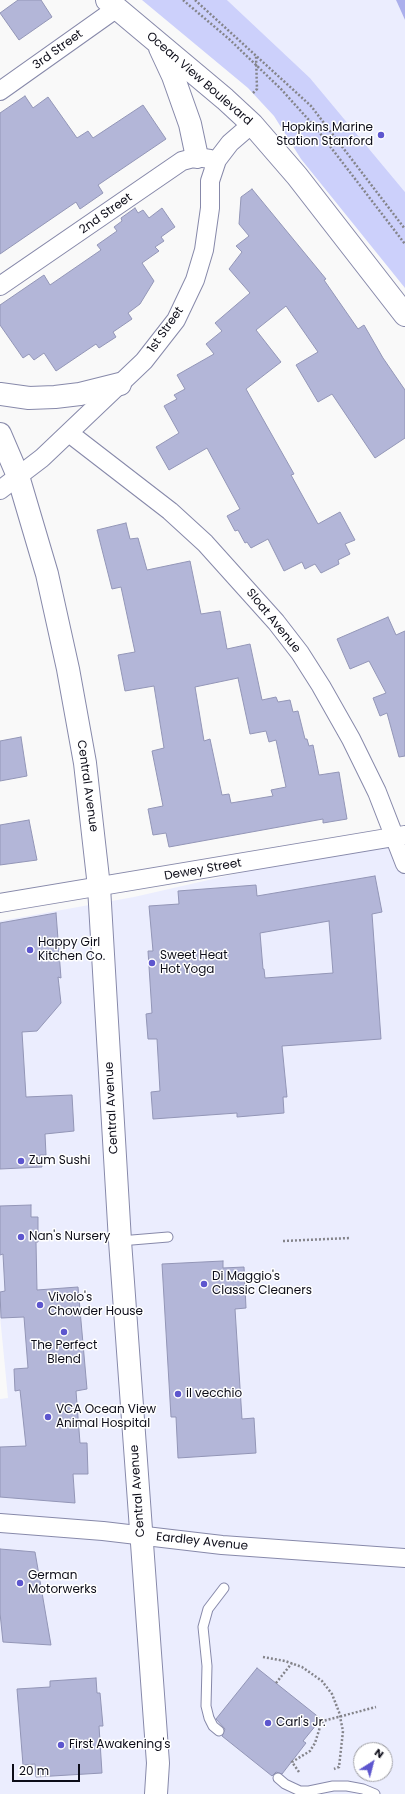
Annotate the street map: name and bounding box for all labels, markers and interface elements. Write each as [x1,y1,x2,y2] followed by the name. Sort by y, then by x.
[30,27,86,73] street label: 3rd Street
[143,29,255,129] street label: Ocean View Boulevard
[276,121,373,149] place label: Hopkins Marine Station Stanford
[376,130,386,140] marker: Hopkins Marine Station Stanford
[77,191,135,237] street label: 2nd Street
[145,304,187,356] street label: 1st Street
[243,586,303,656] street label: Sloat Avenue
[73,739,101,833] street label: Central Avenue
[163,856,243,884] street label: Dewey Street
[38,936,105,964] place label: Happy Girl Kitchen Co.
[25,945,35,955] marker: Happy Girl Kitchen Co.
[160,949,228,977] place label: Sweet Heat Hot Yoga
[147,958,157,968] marker: Sweet Heat Hot Yoga
[102,1061,122,1155] street label: Central Avenue
[29,1154,90,1168] place label: Zum Sushi
[16,1156,26,1166] marker: Zum Sushi
[29,1230,110,1244] place label: Nan's Nursery
[16,1232,26,1242] marker: Nan's Nursery
[212,1270,312,1298] place label: Di Maggio's Classic Cleaners
[199,1279,209,1289] marker: Di Maggio's Classic Cleaners
[48,1291,143,1319] place label: Vivolo's Chowder House
[35,1300,45,1310] marker: Vivolo's Chowder House
[59,1327,69,1337] marker: The Perfect Blend
[31,1339,97,1367] place label: The Perfect Blend
[186,1387,242,1401] place label: il vecchio
[173,1389,183,1399] marker: il vecchio
[56,1403,156,1431] place label: VCA Ocean View Animal Hospital
[43,1412,53,1422] marker: VCA Ocean View Animal Hospital
[128,1444,148,1538] street label: Central Avenue
[155,1530,249,1554] street label: Eardley Avenue
[28,1569,97,1597] place label: German Motorwerks
[15,1578,25,1588] marker: German Motorwerks
[276,1716,326,1730] place label: Carl's Jr.
[263,1718,273,1728] marker: Carl's Jr.
[69,1738,171,1752] place label: First Awakening's
[56,1740,66,1750] marker: First Awakening's
[353,1742,393,1782] north arrow
[371,1744,388,1762] text: N
[14,1756,82,1782] scale bar
[19,1762,49,1779] text: 20 m

